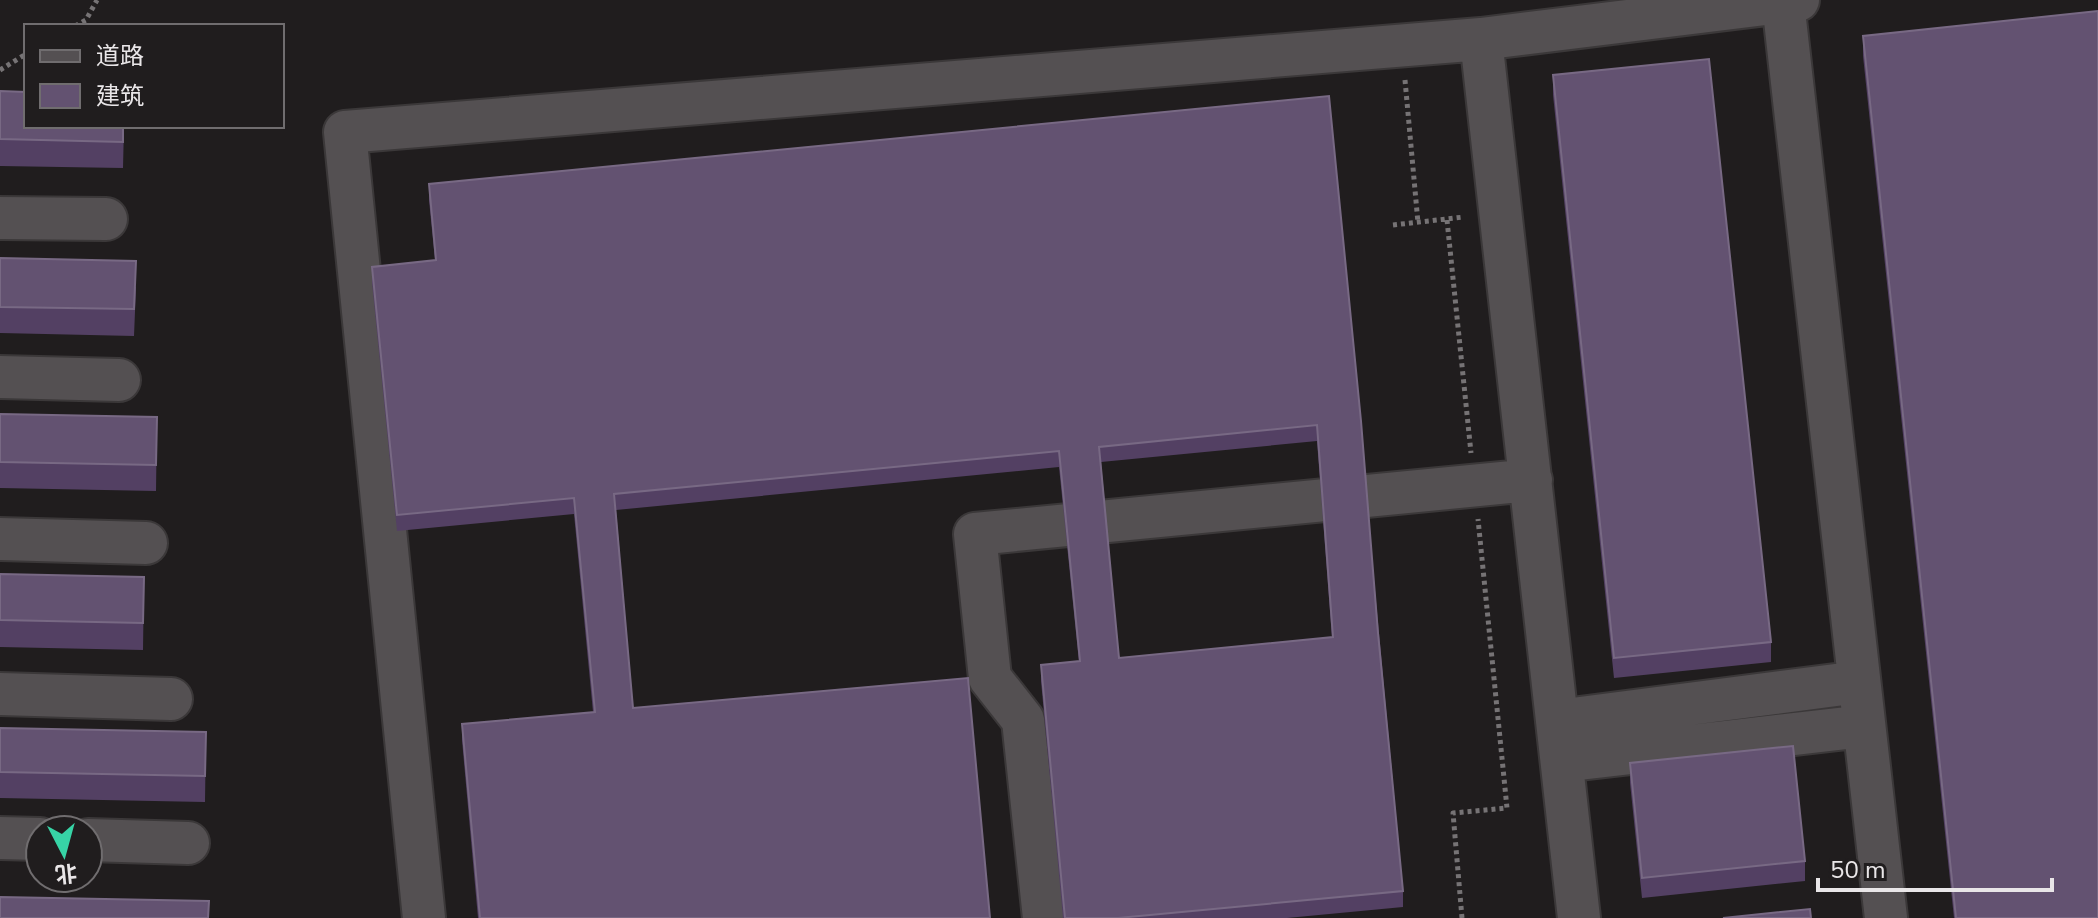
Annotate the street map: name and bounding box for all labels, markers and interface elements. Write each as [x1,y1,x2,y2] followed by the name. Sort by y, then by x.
[24,24,284,128] legend
[96,40,144,72] text: 道路
[96,80,144,112] text: 建筑
[24,814,104,894] north arrow
[1818,842,2052,892] scale bar
[1830,854,1886,886] text: 50 m
[53,857,79,889] text: 北

